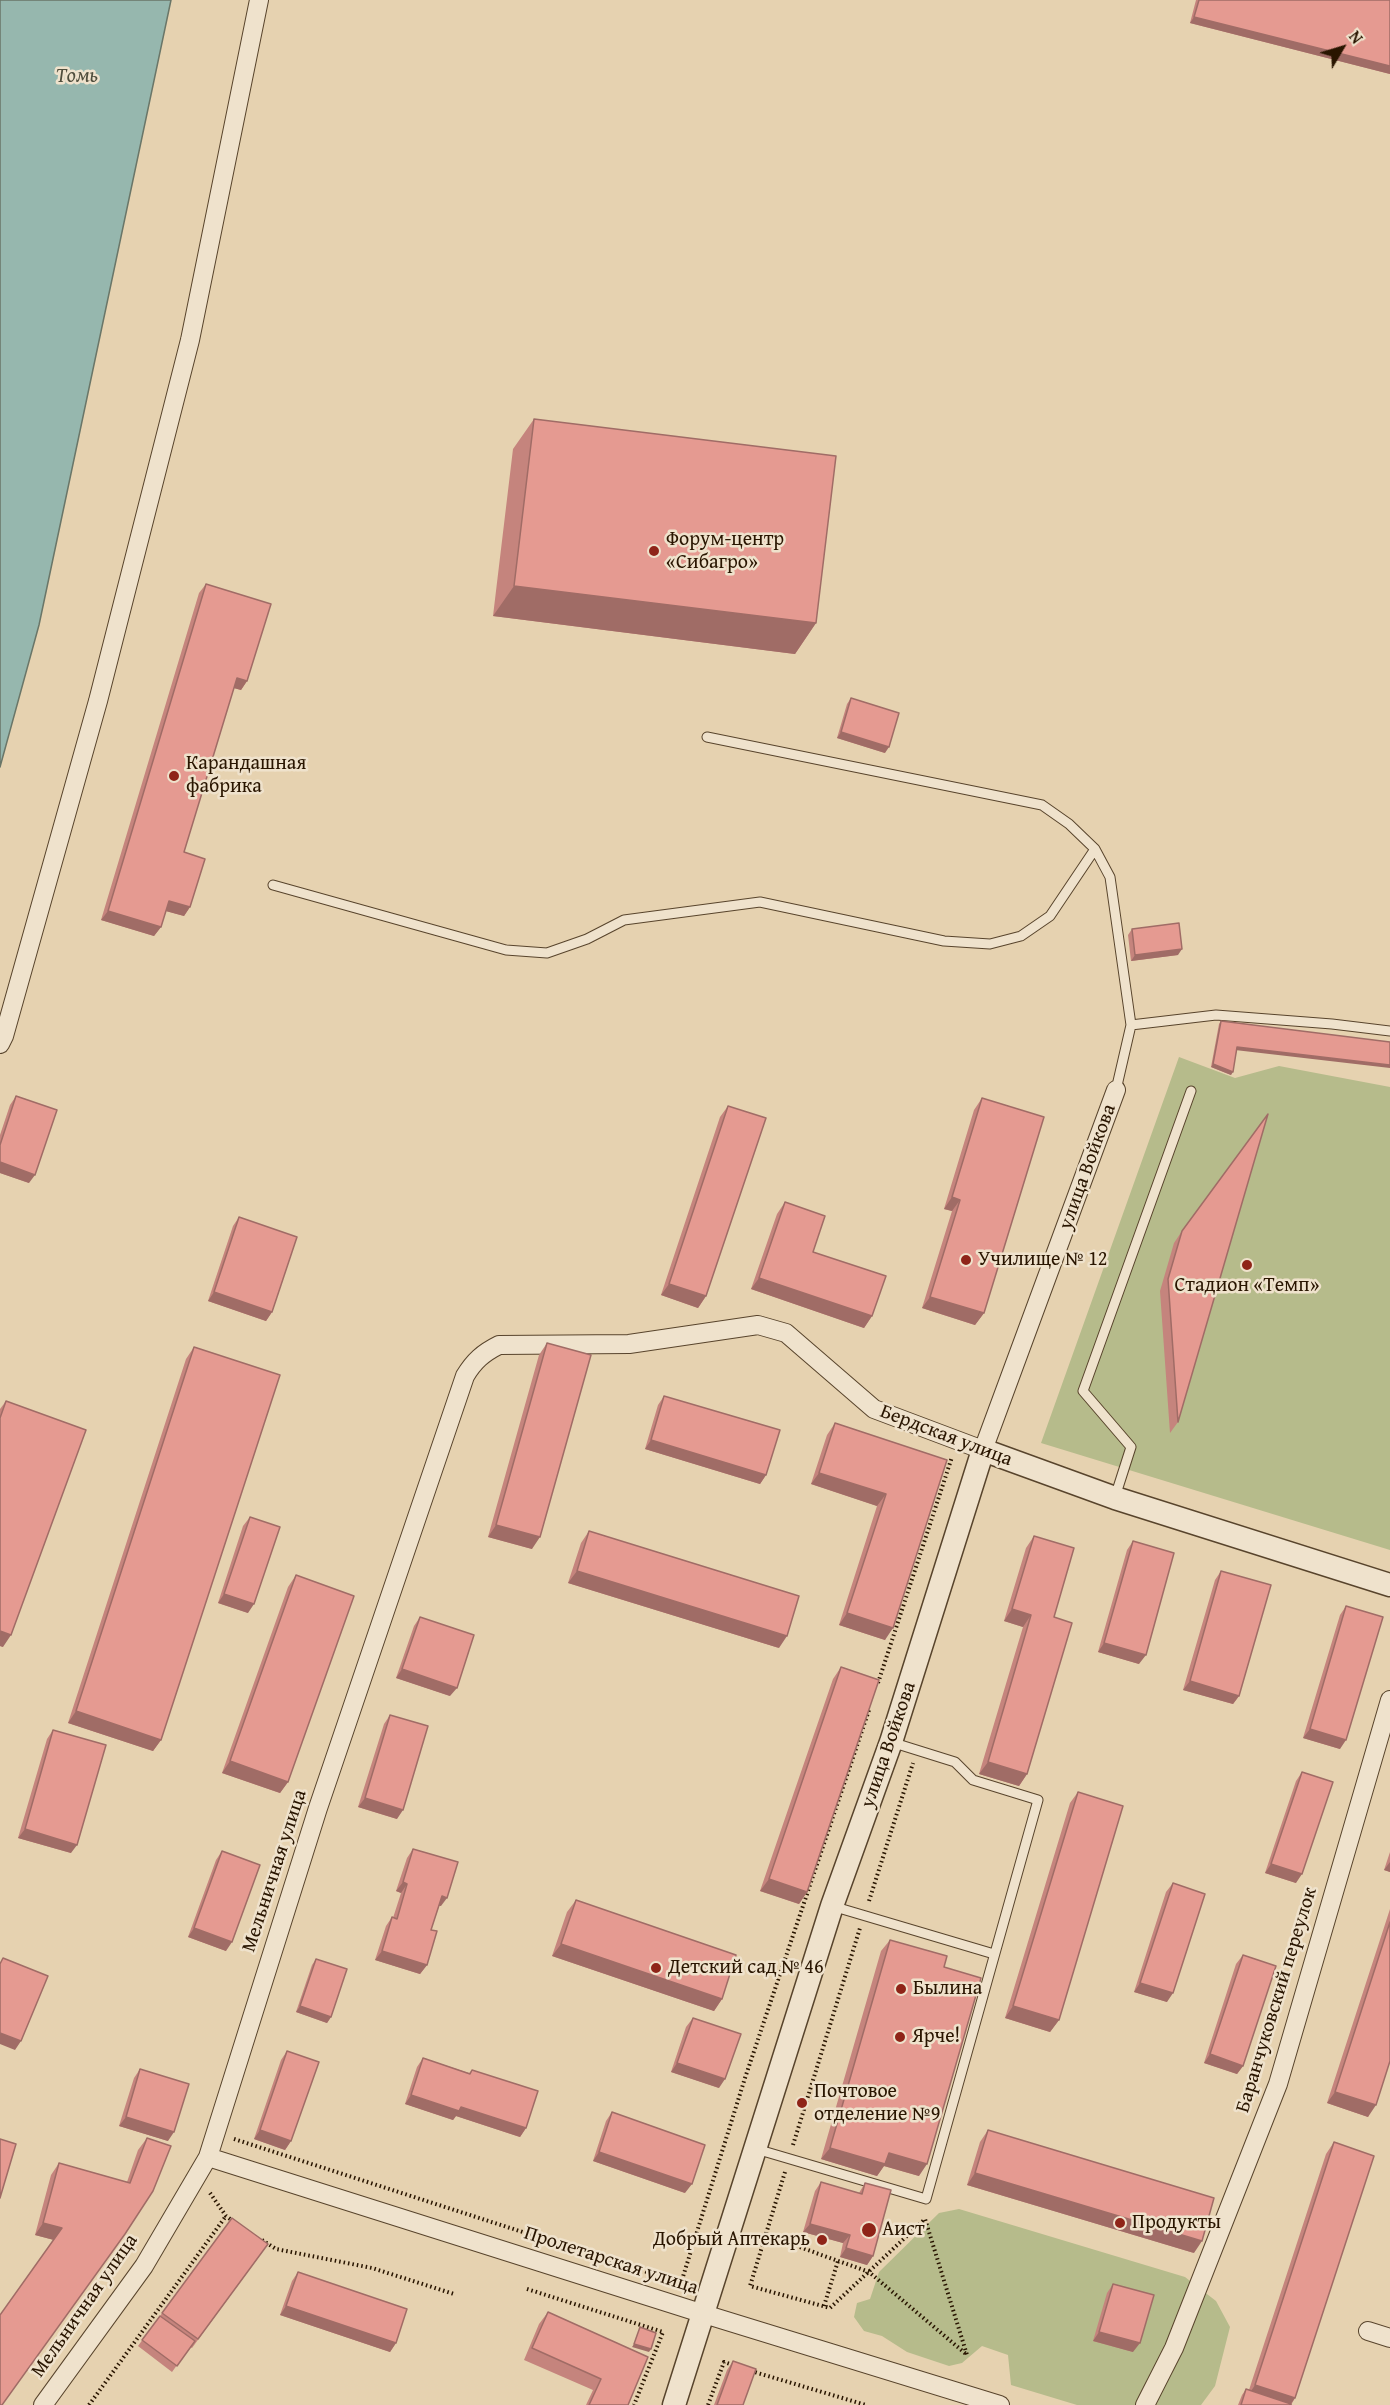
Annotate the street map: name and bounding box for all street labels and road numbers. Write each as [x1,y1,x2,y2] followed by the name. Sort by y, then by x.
[1054,1101,1122,1233] street label: улица Войкова
[876,1400,1016,1472] street label: Бердская улица
[856,1679,922,1811] street label: улица Войкова
[237,1787,313,1955] street label: Мельничная улица
[1231,1884,1323,2116] street label: Баранчуковский переулок
[521,2222,701,2300] street label: Пролетарская улица
[27,2230,143,2382] street label: Мельничная улица

